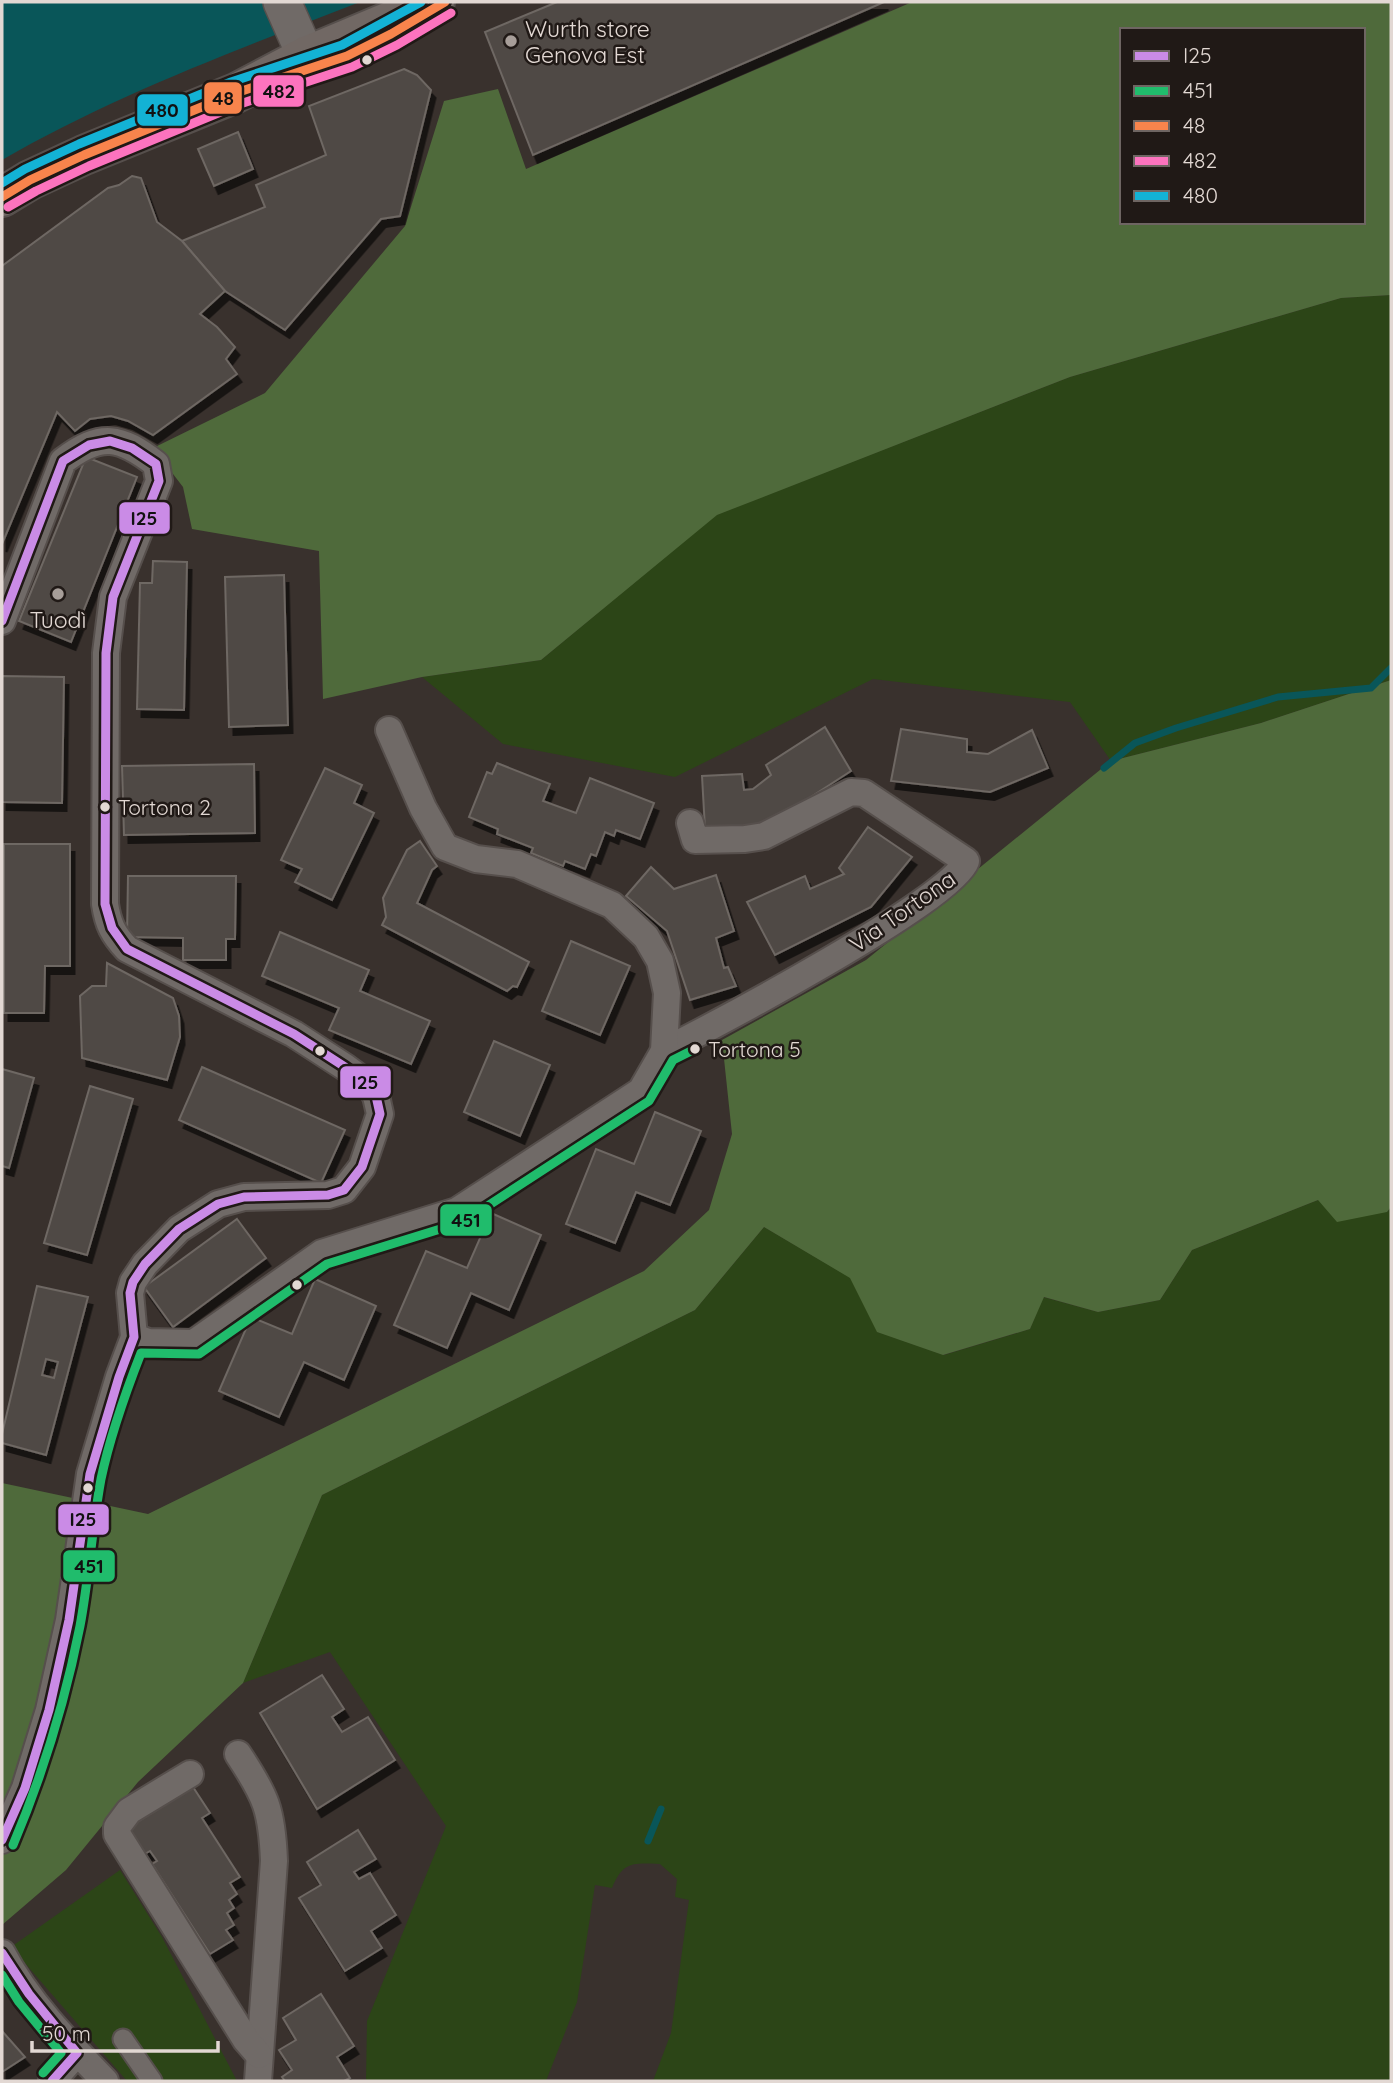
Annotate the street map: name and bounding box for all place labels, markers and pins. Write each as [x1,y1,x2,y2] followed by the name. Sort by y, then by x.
[525,14,650,69] place label: Wurth store Genova Est
[503,33,519,49] marker: Wurth store Genova Est
[360,53,374,67] unlabelled marker
[50,586,66,602] marker: Tuodì
[30,605,86,634] place label: Tuodì
[118,794,211,820] place label: Tortona 2
[98,800,112,814] marker: Tortona 2
[708,1036,801,1062] place label: Tortona 5
[688,1042,702,1056] marker: Tortona 5
[313,1044,327,1058] unlabelled marker
[290,1278,304,1292] unlabelled marker
[81,1481,95,1495] unlabelled marker

